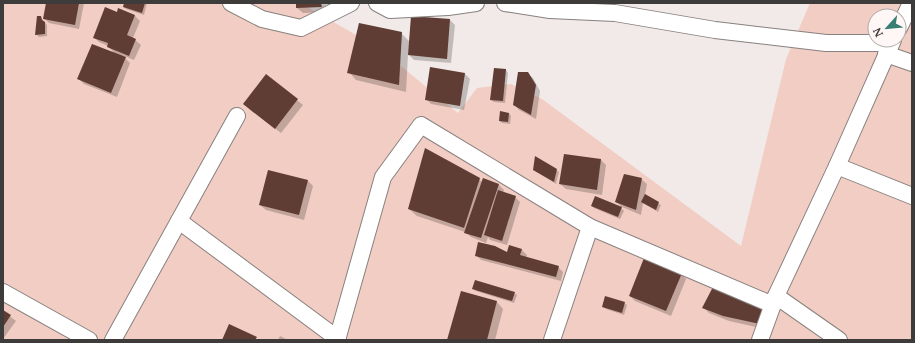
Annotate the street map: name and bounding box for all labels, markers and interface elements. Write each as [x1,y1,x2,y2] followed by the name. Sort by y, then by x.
[867,8,907,48] north arrow
[869,25,886,40] text: N

